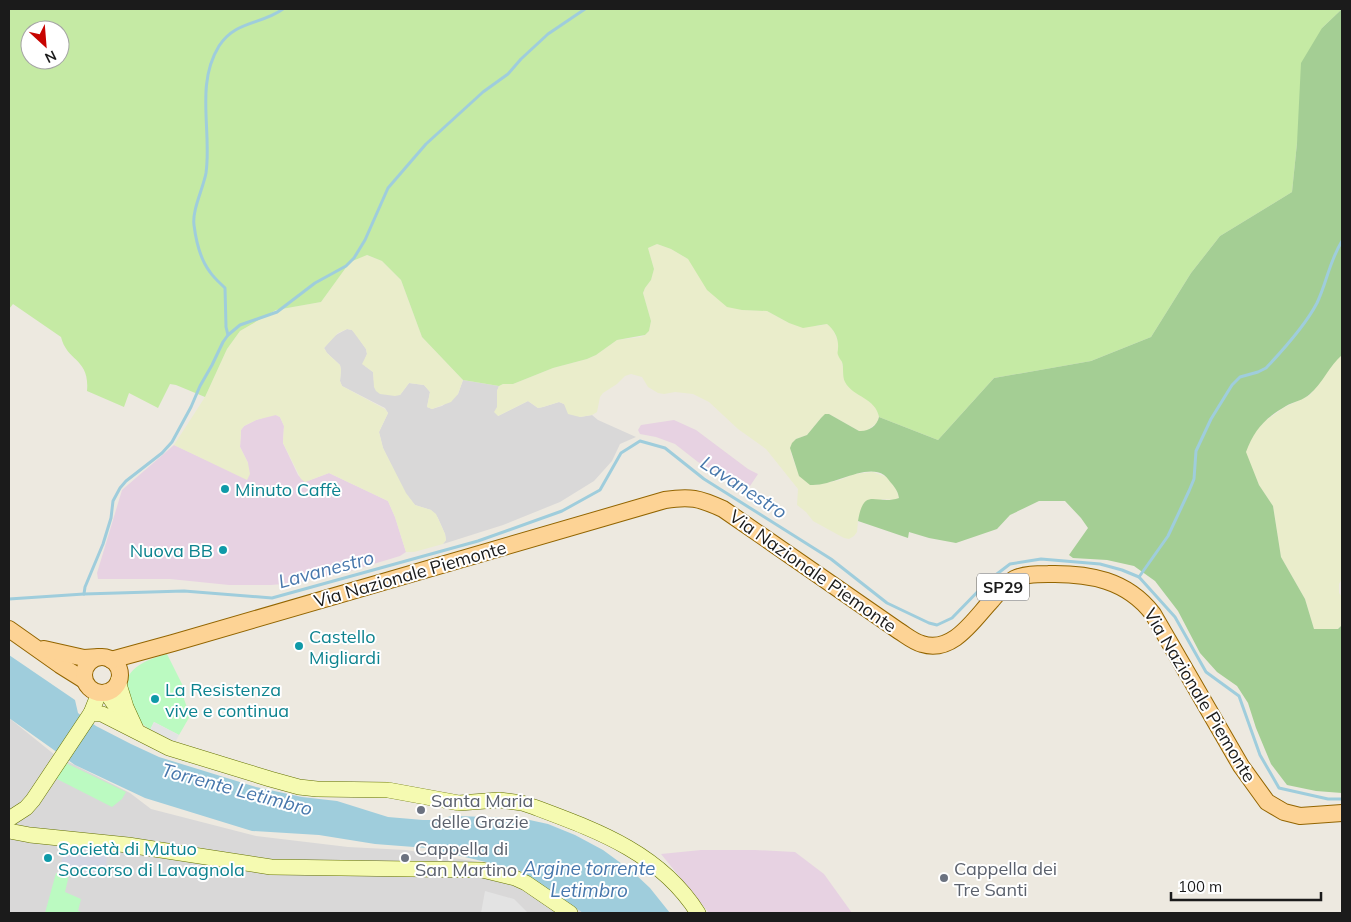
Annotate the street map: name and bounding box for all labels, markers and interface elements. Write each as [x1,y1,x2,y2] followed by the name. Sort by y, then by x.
[20,20,70,70] north arrow
[42,46,59,67] text: N
[696,450,792,524] water label: Lavanestro
[235,478,341,501] place label: Minuto Caffè
[219,483,231,495] marker: Minuto Caffè
[725,504,901,638] street label: Via Nazionale Piemonte
[311,536,509,612] street label: Via Nazionale Piemonte
[130,539,213,562] place label: Nuova BB
[217,544,229,556] marker: Nuova BB
[276,545,377,593] water label: Lavanestro
[977,574,1029,600] road number: SP29
[1139,604,1261,786] street label: Via Nazionale Piemonte
[309,625,380,669] place label: Castello Migliardi
[293,640,305,652] marker: Castello Migliardi
[165,678,289,722] place label: La Resistenza vive e continua
[149,693,161,705] marker: La Resistenza vive e continua
[159,757,315,821] water label: Torrente Letimbro
[431,789,533,833] place label: Santa Maria delle Grazie
[415,804,427,816] marker: Santa Maria delle Grazie
[58,837,245,881] place label: Società di Mutuo Soccorso di Lavagnola
[415,837,517,881] place label: Cappella di San Martino
[42,852,54,864] marker: Società di Mutuo Soccorso di Lavagnola
[399,852,411,864] marker: Cappella di San Martino
[522,856,655,902] water label: Argine torrente Letimbro
[954,857,1057,901] place label: Cappella dei Tre Santi
[1171,870,1321,902] scale bar
[938,872,950,884] marker: Cappella dei Tre Santi
[1178,877,1222,896] text: 100 m

